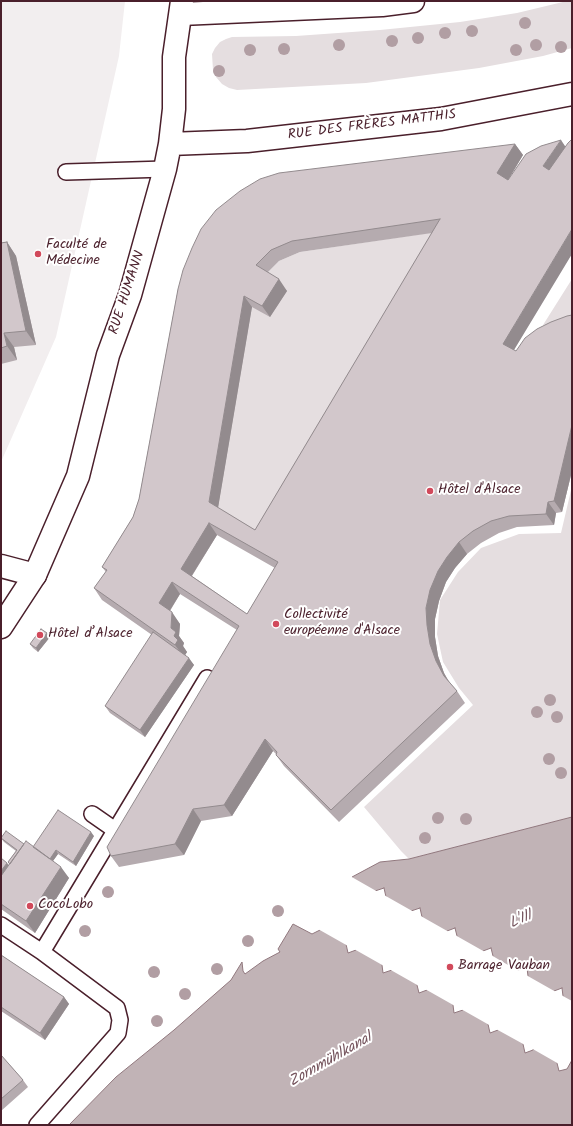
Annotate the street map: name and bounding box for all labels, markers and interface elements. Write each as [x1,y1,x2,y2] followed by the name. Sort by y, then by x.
[287,107,457,145] street label: RUE DES FRÈRES MATTHIS
[46,238,107,270] place label: Faculté de Médecine
[33,249,43,259] marker: Faculté de Médecine
[107,249,149,337] street label: RUE HUMANN
[438,483,520,499] place label: Hôtel d'Alsace
[425,486,435,496] marker: Hôtel d'Alsace
[284,608,400,640] place label: Collectivité européenne d'Alsace
[271,619,281,629] marker: Collectivité européenne d'Alsace
[48,627,132,643] place label: Hôtel d’Alsace
[35,630,45,640] marker: Hôtel d’Alsace
[38,898,93,914] place label: CocoLobo
[25,901,35,911] marker: CocoLobo
[507,908,535,934] water label: L'Ill
[458,959,550,975] place label: Barrage Vauban
[445,962,455,972] marker: Barrage Vauban
[286,1030,376,1092] water label: Zornmühlkanal

